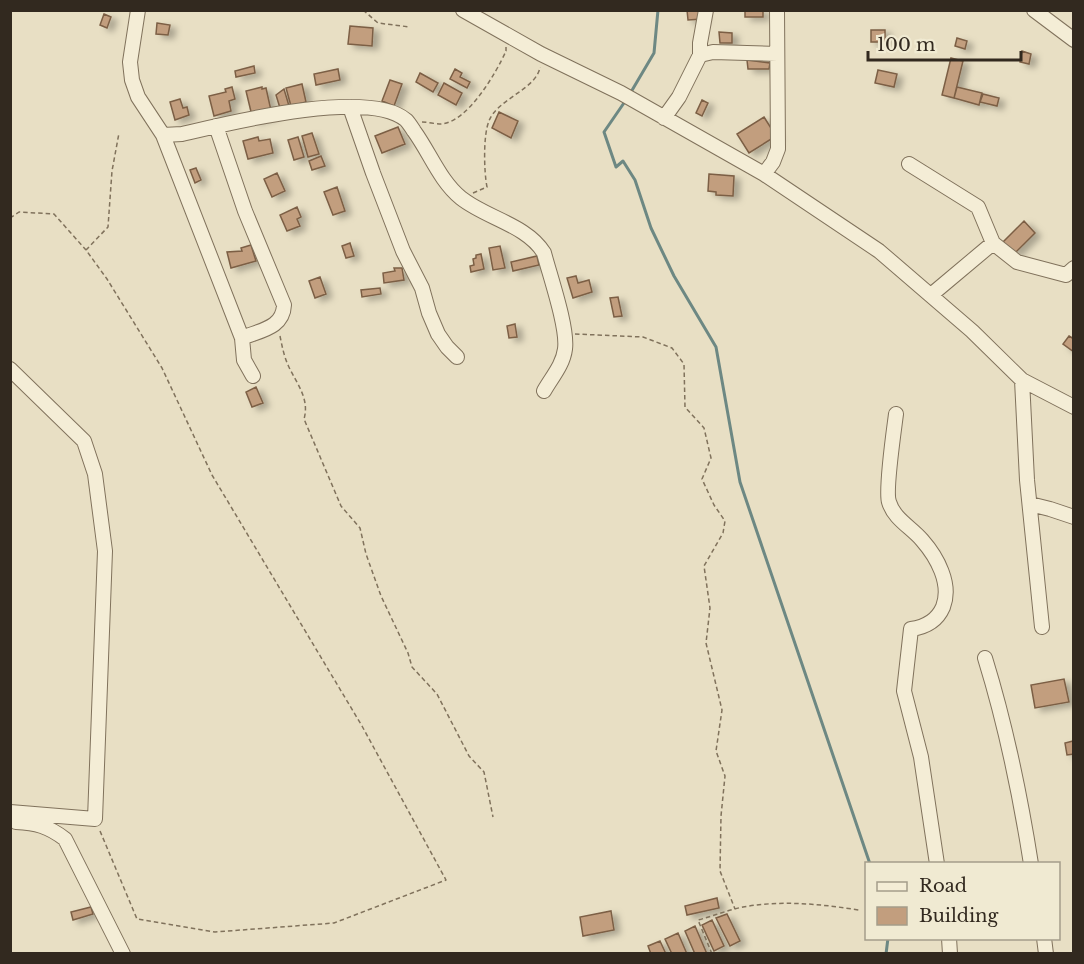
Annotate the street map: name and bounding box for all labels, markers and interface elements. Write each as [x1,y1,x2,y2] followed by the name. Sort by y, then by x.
[868,24,1021,62] scale bar
[877,34,935,56] text: 100 m
[865,862,1060,940] legend
[919,875,967,897] text: Road
[919,905,998,927] text: Building

